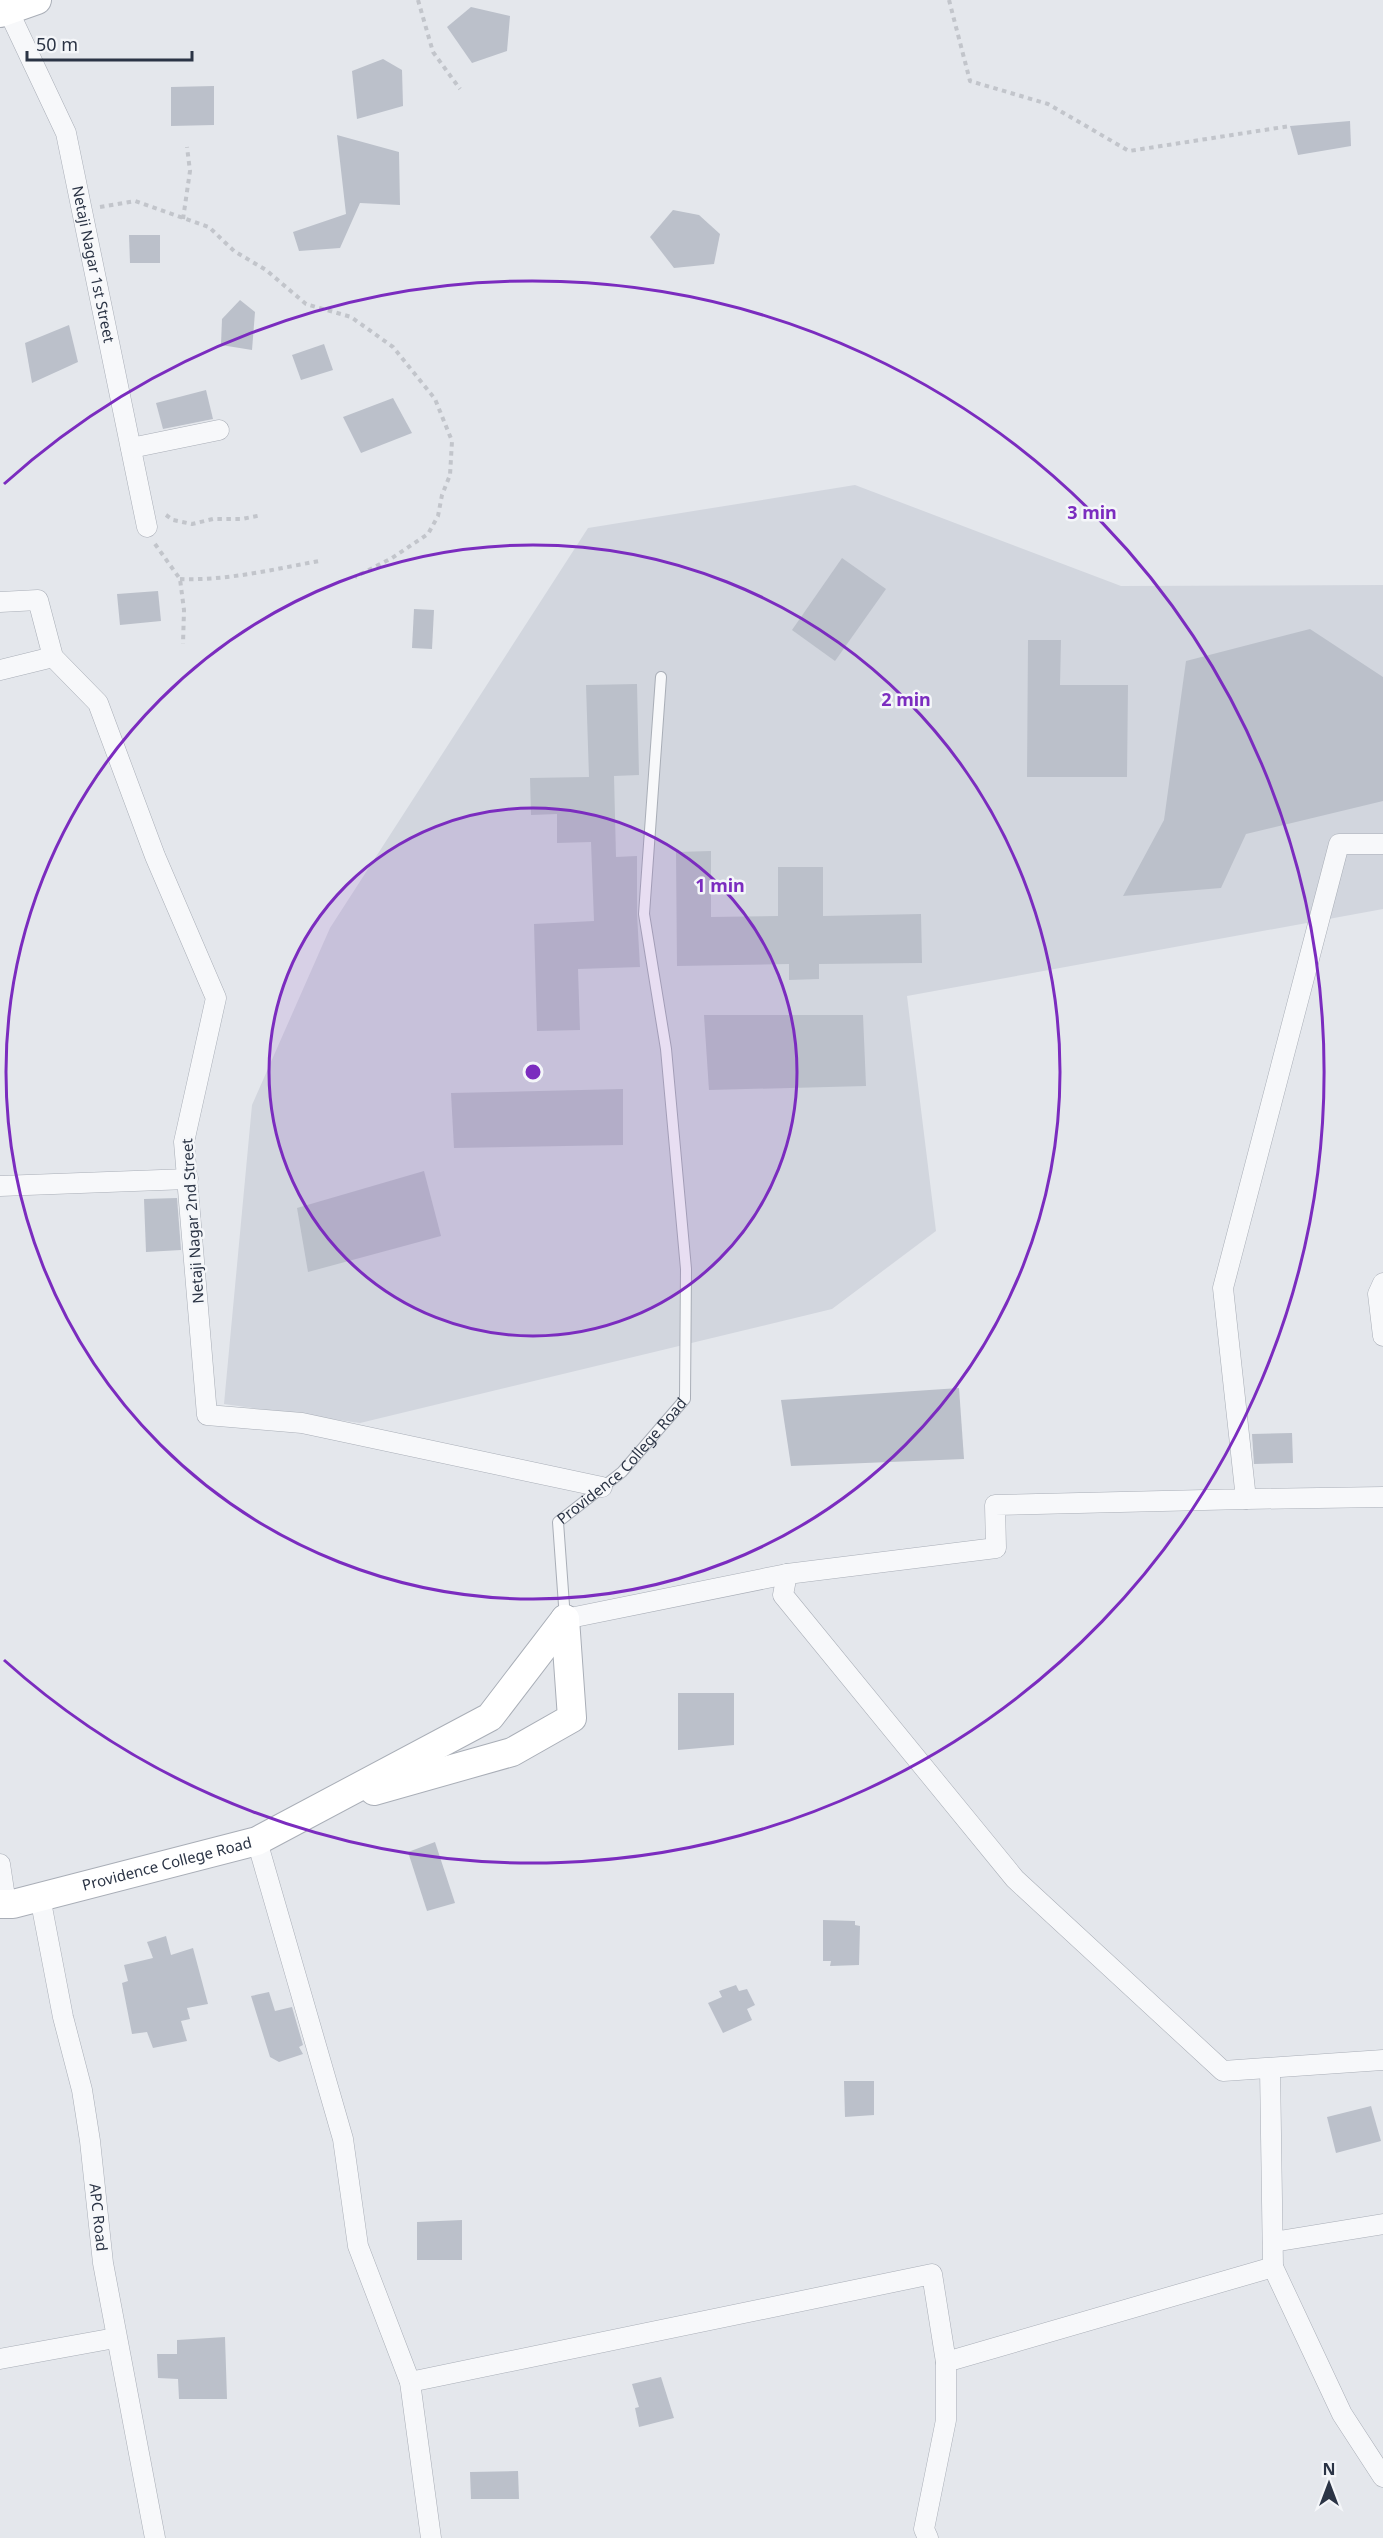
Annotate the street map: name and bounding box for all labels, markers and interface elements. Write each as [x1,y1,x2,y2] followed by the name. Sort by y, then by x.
[27,24,192,62] scale bar
[36,32,78,56] text: 50 m
[68,184,120,345] street label: Netaji Nagar 1st Street
[1067,500,1117,524] text: 3 min
[881,687,931,711] text: 2 min
[695,873,745,897] text: 1 min
[523,1062,543,1082] centre of rings
[176,1137,208,1304] street label: Netaji Nagar 2nd Street
[552,1393,691,1528] street label: Providence College Road
[80,1832,254,1895] street label: Providence College Road
[86,2182,113,2252] street label: APC Road
[1299,2454,1359,2514] north arrow
[1322,2458,1336,2480] text: N

